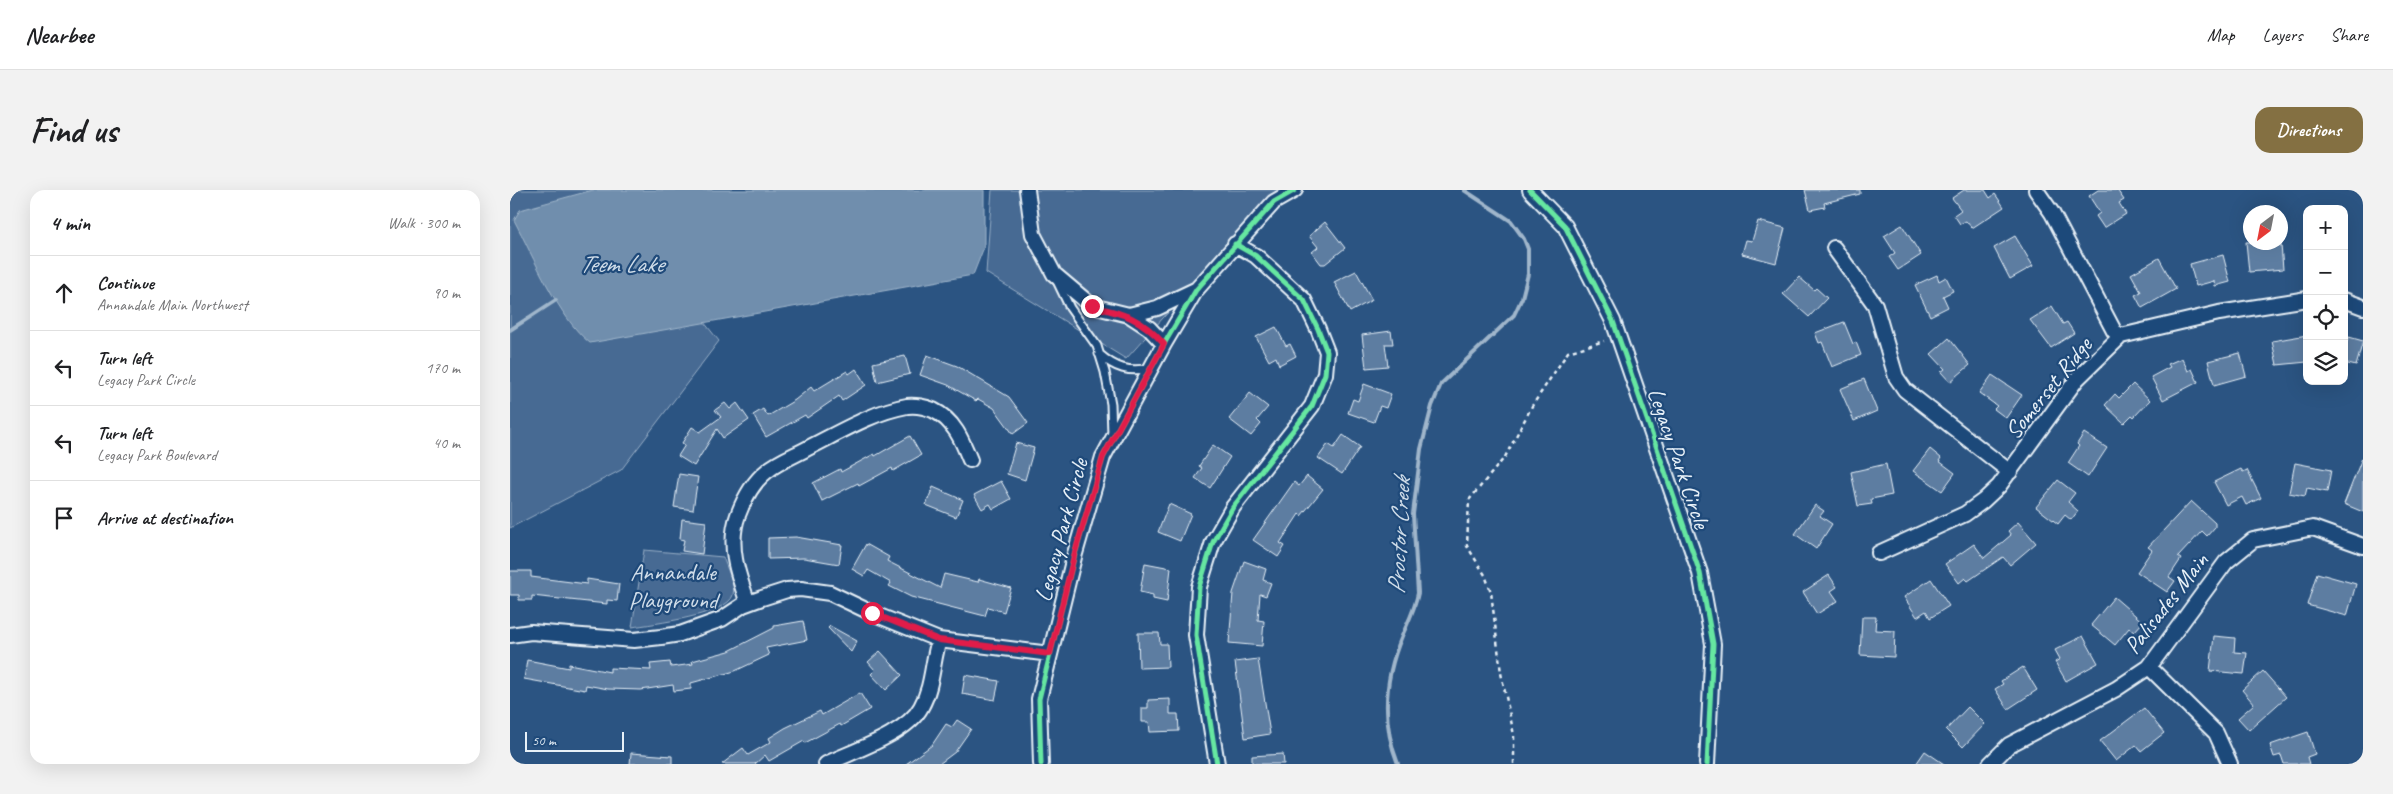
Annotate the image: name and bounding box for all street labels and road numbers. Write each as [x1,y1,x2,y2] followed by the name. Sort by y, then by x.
[1998,329,2100,445] street label: Somerset Ridge
[1641,384,1718,534] street label: Legacy Park Circle
[1028,453,1095,605] street label: Legacy Park Circle
[2117,546,2215,660] street label: Palisades Main

